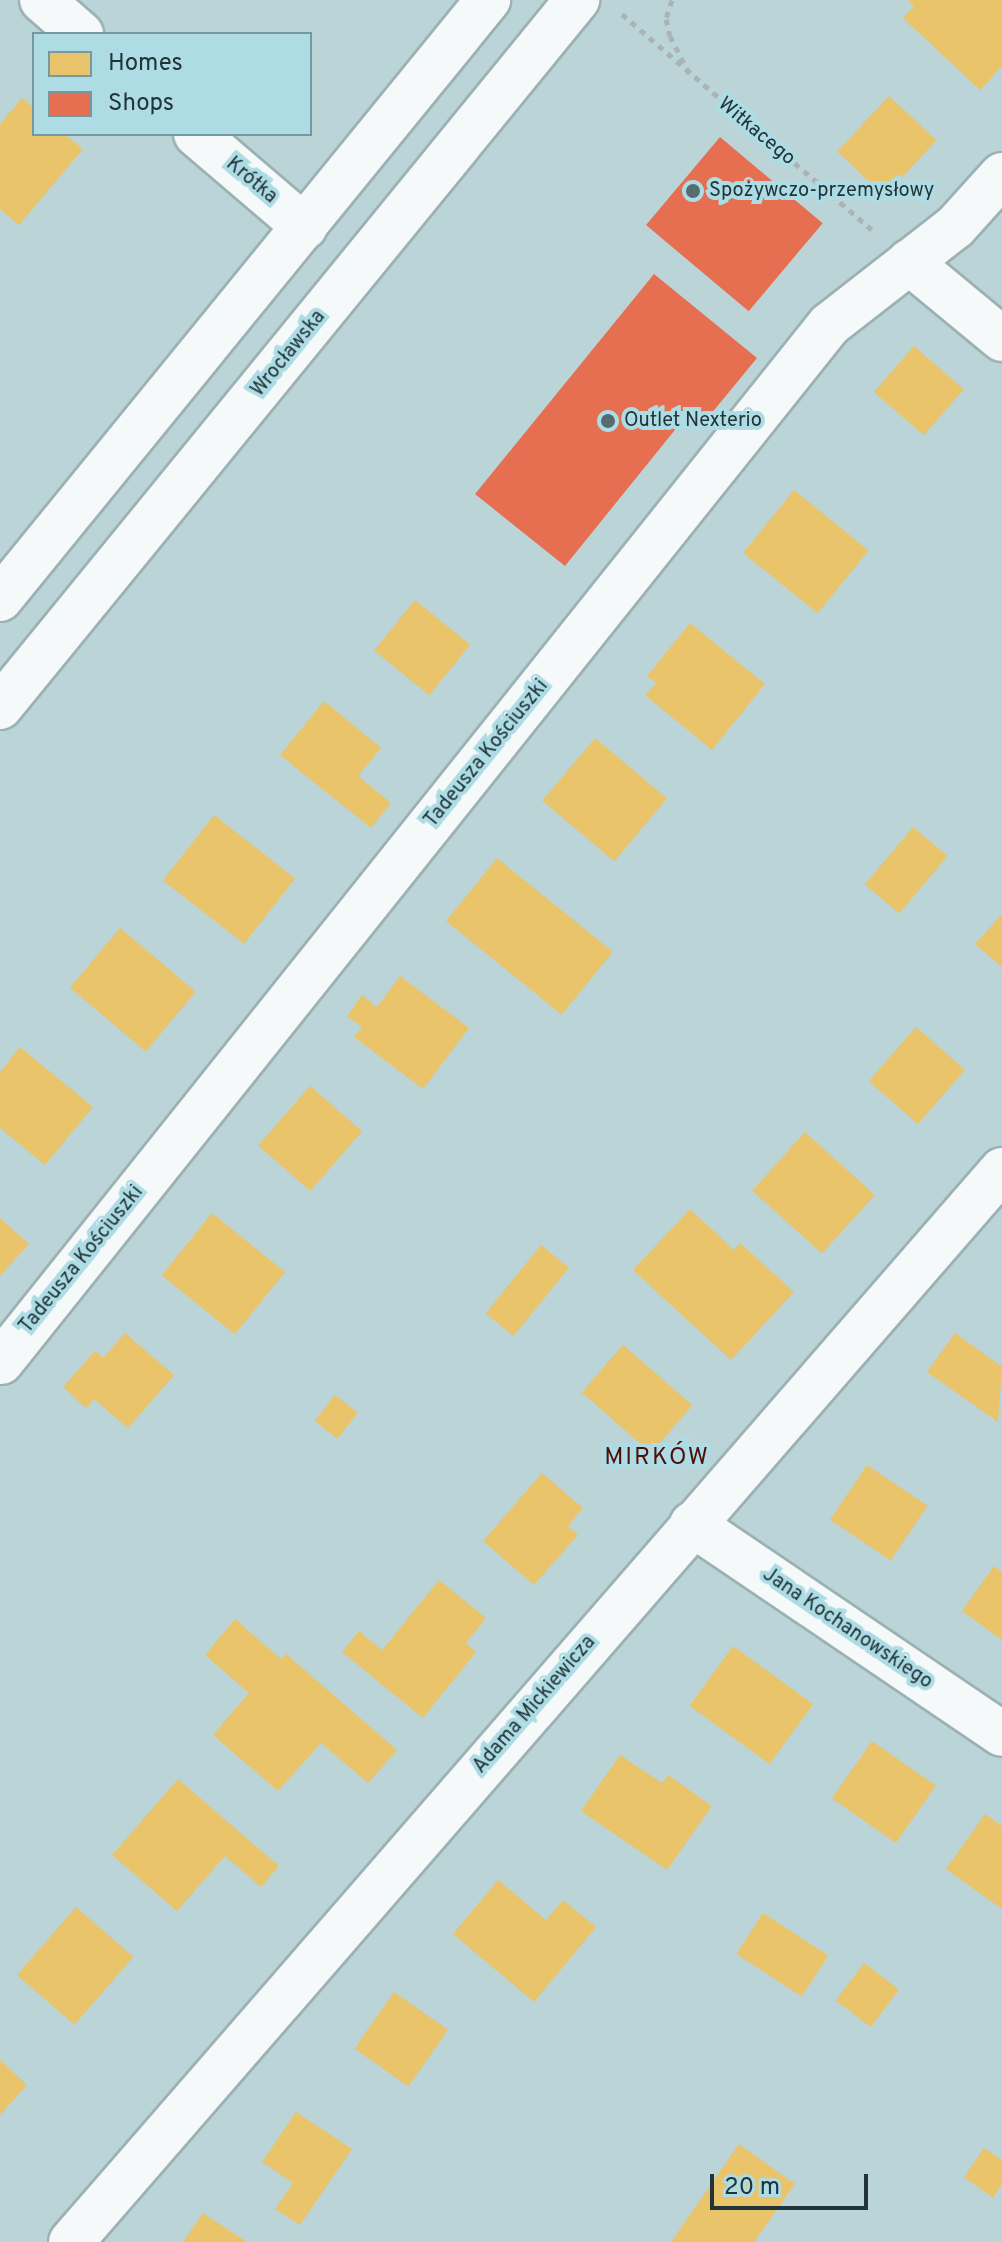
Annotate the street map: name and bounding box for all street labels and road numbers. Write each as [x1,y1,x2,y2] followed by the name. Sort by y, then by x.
[712,93,800,171] street label: Witkacego
[221,153,281,209] street label: Krótka
[247,306,331,402] street label: Wrocławska
[420,675,554,833] street label: Tadeusza Kościuszki
[15,1181,149,1339] street label: Tadeusza Kościuszki
[757,1563,937,1695] street label: Jana Kochanowskiego
[469,1631,601,1779] street label: Adama Mickiewicza

